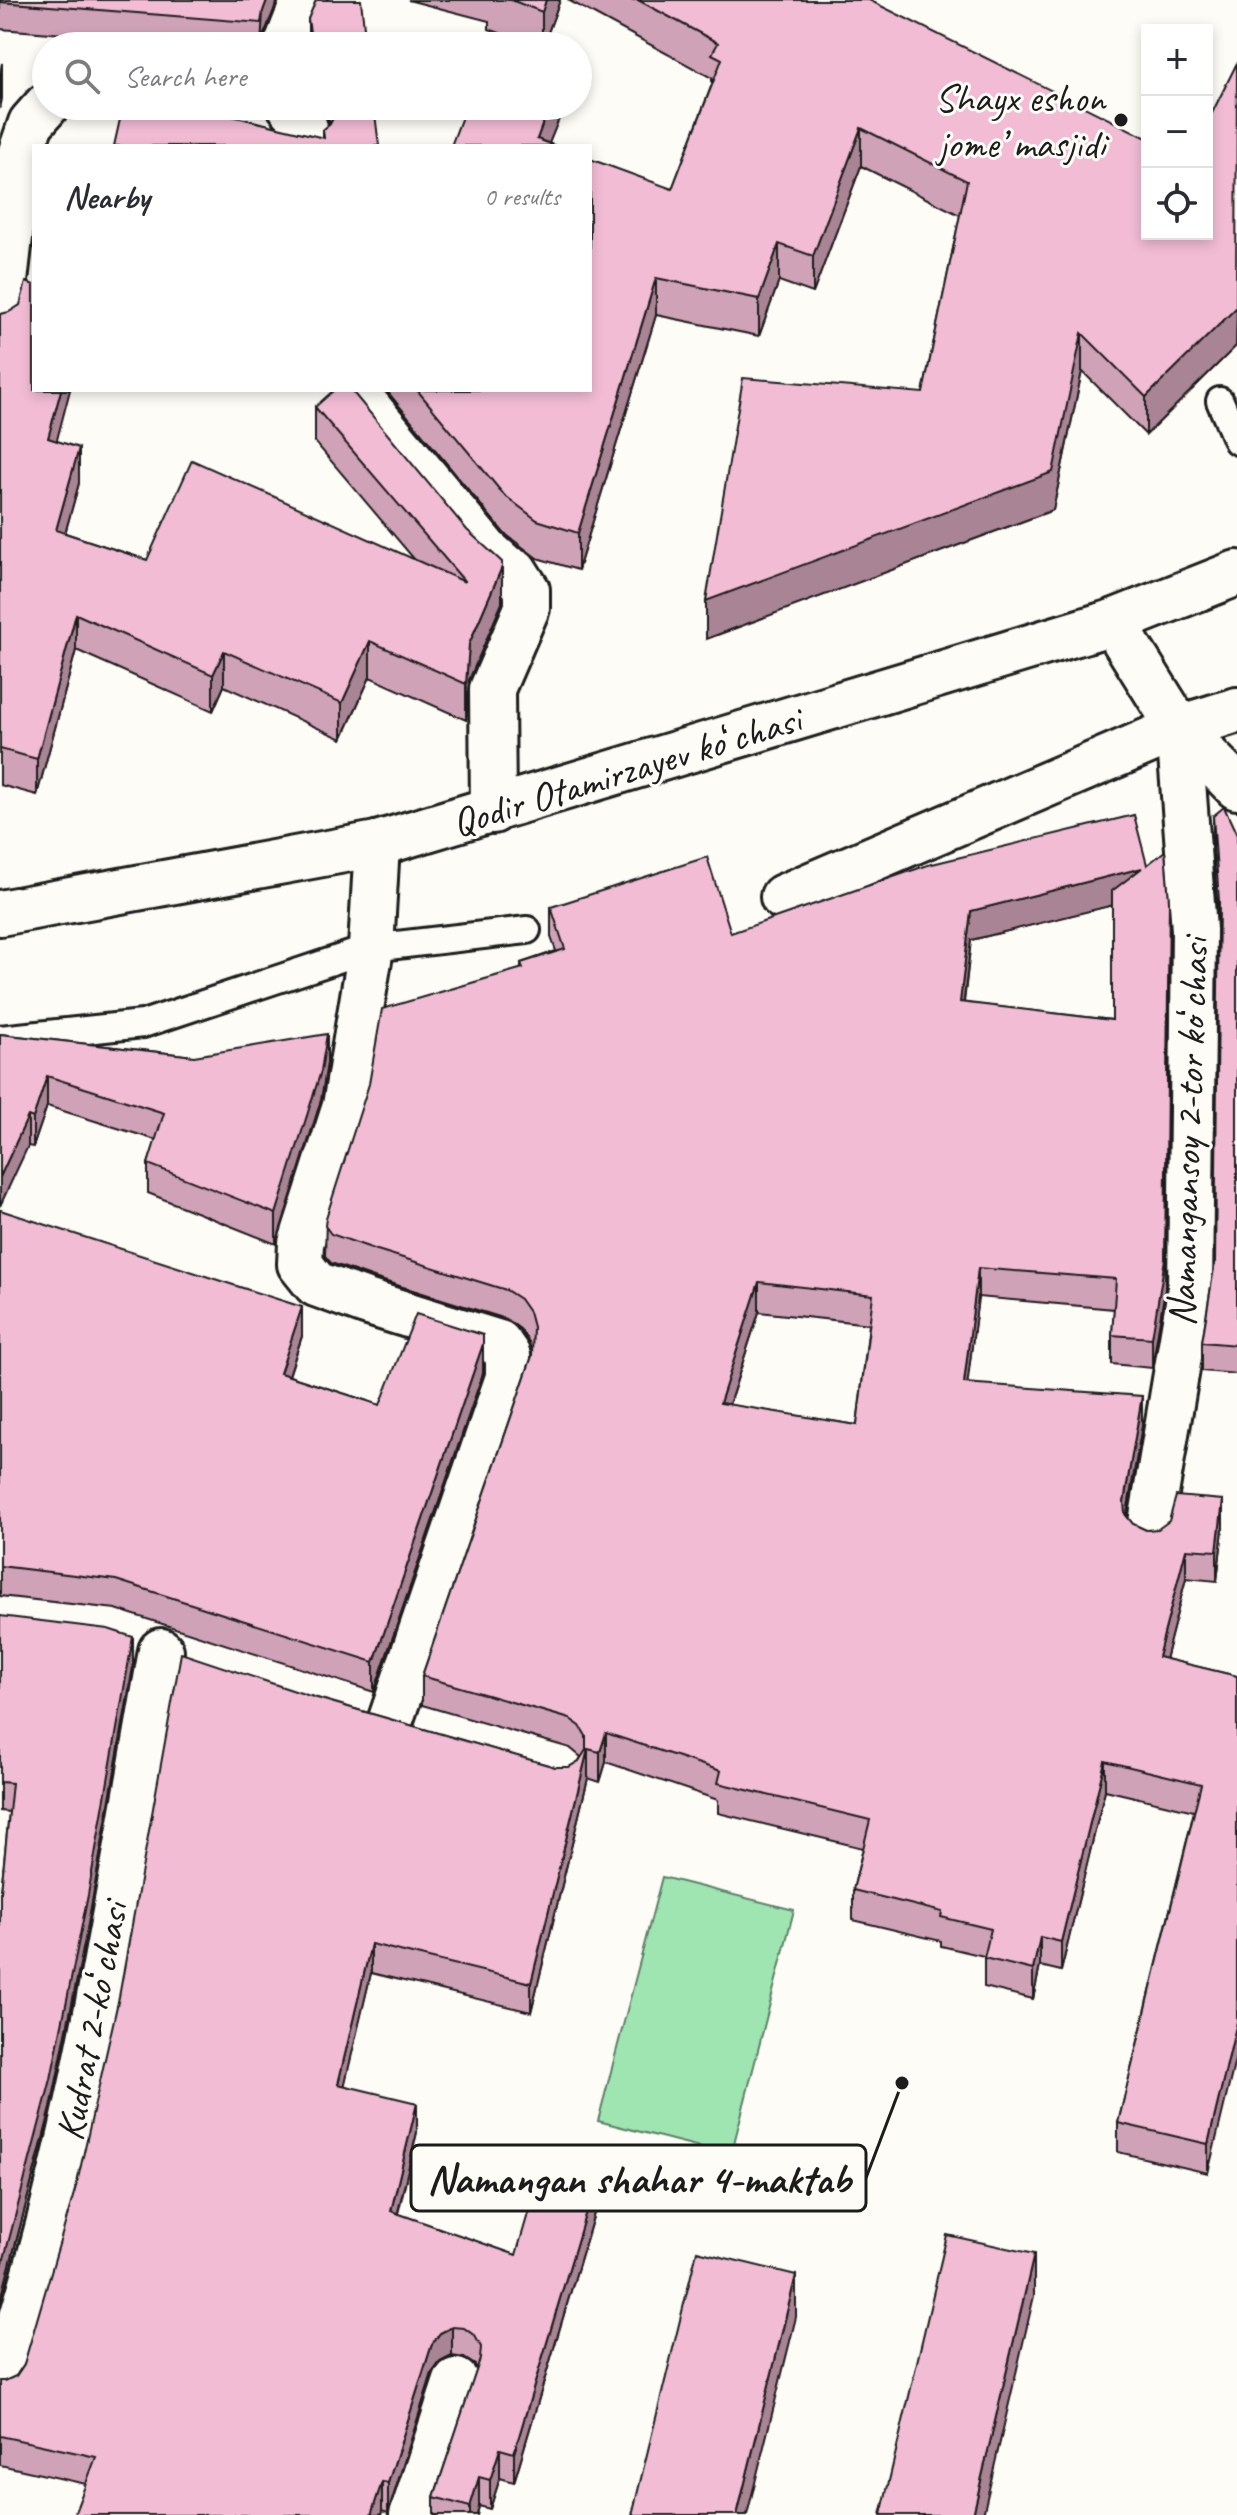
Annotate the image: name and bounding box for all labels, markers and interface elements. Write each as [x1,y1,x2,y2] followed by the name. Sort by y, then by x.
[1141,24,1213,240] map controls
[1141,24,1213,96] button: +
[32,32,592,120] search box
[60,54,104,98] icon: search
[124,57,246,95] text: Search here
[935,73,1110,169] place label: Shayx eshon jome’ masjidi
[1141,96,1213,168] button: −
[1112,111,1130,129] marker: Shayx eshon jome’ masjidi
[1141,168,1213,240] button: locate
[64,175,150,218] text: Nearby
[484,180,560,213] text: 0 results
[446,693,811,848] street label: Qodir Otamirzayev koʻchasi
[1156,932,1220,1327] street label: Namangansoy 2-tor koʻchasi
[44,1894,140,2144] street label: Kudrat 2-koʻchasi
[411,2145,866,2211] callout: Namangan shahar 4-maktab
[427,2153,854,2206] text: Namangan shahar 4-maktab

